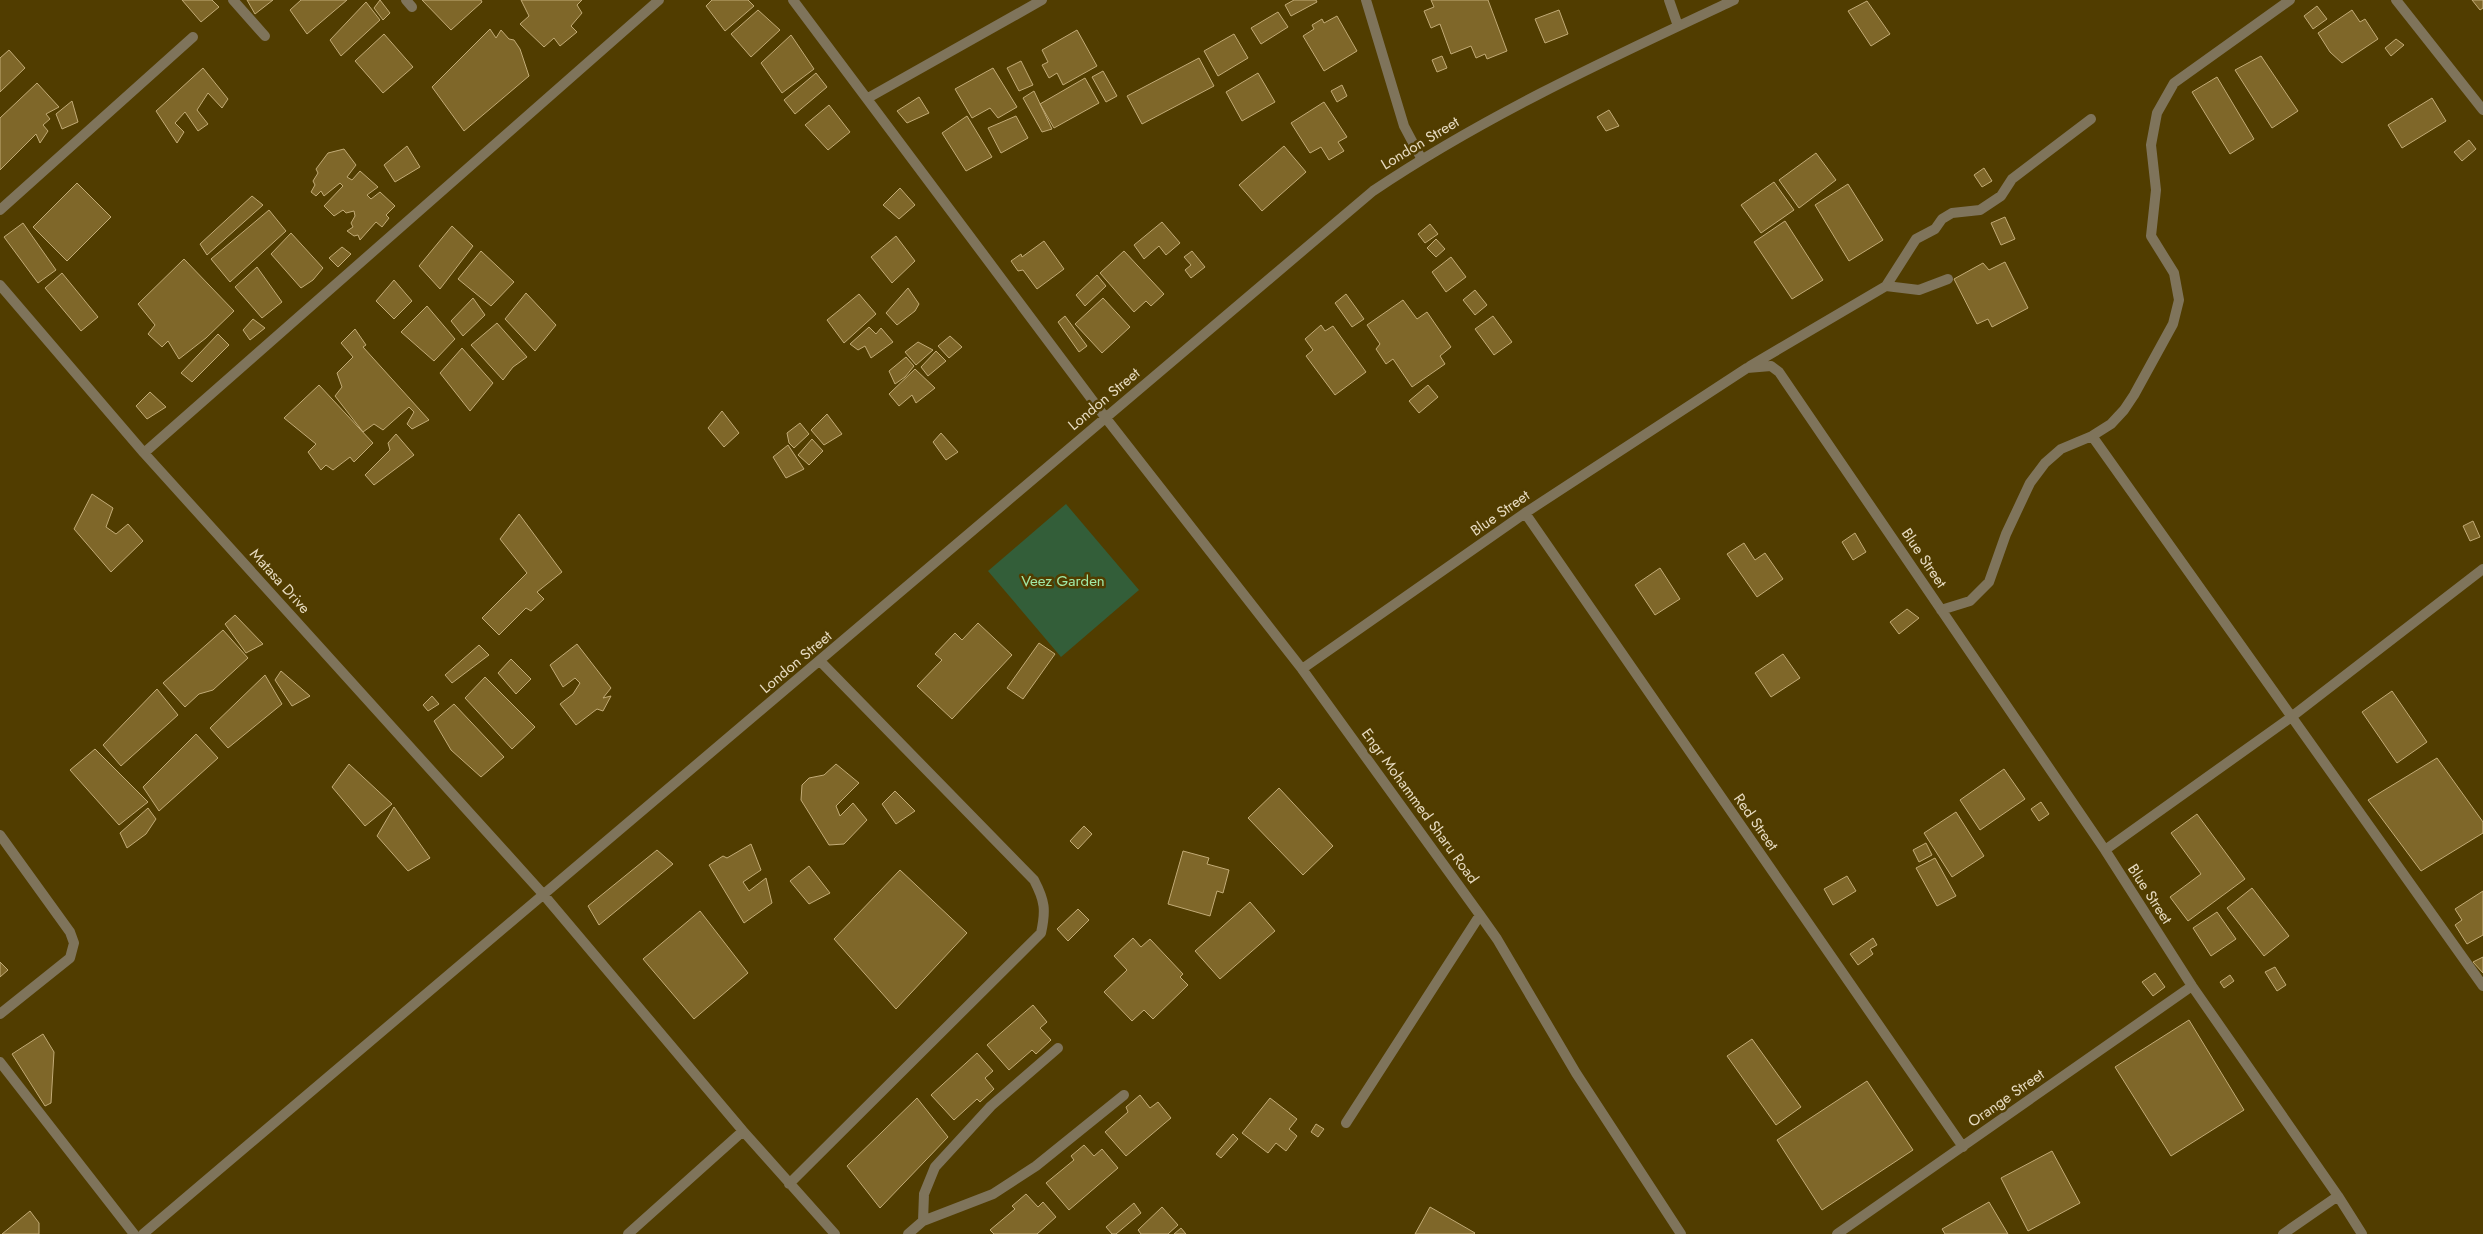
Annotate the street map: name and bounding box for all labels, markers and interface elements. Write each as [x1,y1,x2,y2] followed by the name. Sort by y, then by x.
[1377,111,1464,175] street label: London Street
[1063,362,1145,436] street label: London Street
[1466,484,1534,541] street label: Blue Street
[1896,524,1952,593] street label: Blue Street
[245,543,316,619] street label: Matasa Drive
[1021,570,1105,592] park label: Veez Garden
[755,625,837,699] street label: London Street
[1356,724,1484,888] street label: Engr Mohammed Sharu Road
[1728,789,1784,855] street label: Red Street
[2122,860,2178,929] street label: Blue Street
[1963,1063,2049,1132] street label: Orange Street

